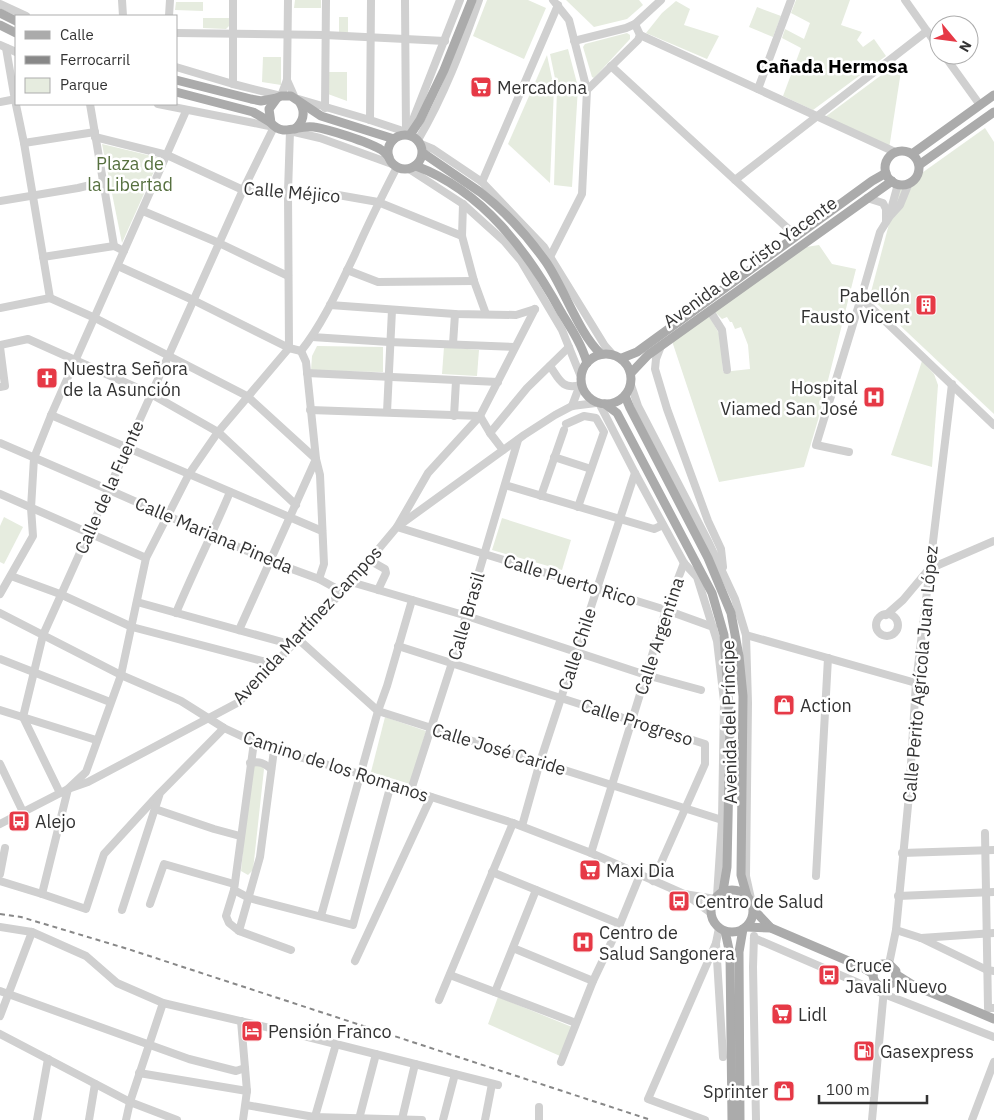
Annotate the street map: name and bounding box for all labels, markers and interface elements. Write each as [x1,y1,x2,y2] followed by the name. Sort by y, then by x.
[15,15,178,105] legend
[929,15,979,65] north arrow
[60,25,94,44] text: Calle
[955,38,976,55] text: N
[60,50,130,69] text: Ferrocarril
[756,54,908,78] district label: Cañada Hermosa
[60,75,108,94] text: Parque
[469,75,493,99] supermarket icon: Mercadona
[497,76,587,99] place label: Mercadona
[87,152,173,196] park label: Plaza de la Libertad
[243,176,341,208] street label: Calle Méjico
[659,191,842,333] street label: Avenida de Cristo Yacente
[801,284,910,328] place label: Pabellón Fausto Vicent
[914,293,938,317] building icon: Pabellón Fausto Vicent
[63,357,188,401] place label: Nuestra Señora de la Asunción
[35,366,59,390] church icon: Nuestra Señora de la Asunción
[720,376,858,420] place label: Hospital Viamed San José
[862,385,886,409] hospital icon: Hospital Viamed San José
[69,416,149,557] street label: Calle de la Fuente
[132,491,297,579] street label: Calle Mariana Pineda
[227,541,387,709] street label: Avenida Martínez Campos
[897,545,943,803] street label: Calle Perito Agrícola Juan López
[501,549,639,611] street label: Calle Puerto Rico
[442,569,490,663] street label: Calle Brasil
[629,574,689,698] street label: Calle Argentina
[553,605,601,693] street label: Calle Chile
[716,640,742,804] street label: Avenida del Príncipe
[578,693,696,751] street label: Calle Progreso
[772,693,796,717] shop icon: Action
[800,694,852,717] place label: Action
[429,718,569,780] street label: Calle José Caride
[240,725,432,807] street label: Camino de los Romanos
[7,809,31,833] bus stop icon: Alejo
[35,810,76,833] place label: Alejo
[578,858,602,882] supermarket icon: Maxi Dia
[606,859,675,882] place label: Maxi Dia
[667,889,691,913] bus stop icon: Centro de Salud
[695,890,824,913] place label: Centro de Salud
[599,921,735,965] place label: Centro de Salud Sangonera
[571,930,595,954] hospital icon: Centro de Salud Sangonera
[845,954,947,998] place label: Cruce Javali Nuevo
[817,963,841,987] bus stop icon: Cruce Javali Nuevo
[770,1002,794,1026] supermarket icon: Lidl
[798,1003,827,1026] place label: Lidl
[240,1019,264,1043] hotel icon: Pensión Franco
[268,1020,392,1043] place label: Pensión Franco
[852,1039,876,1063] fuel station icon: Gasexpress
[880,1040,974,1063] place label: Gasexpress
[819,1072,926,1104] scale bar
[772,1079,796,1103] shop icon: Sprinter
[703,1080,768,1103] place label: Sprinter
[826,1080,870,1099] text: 100 m

